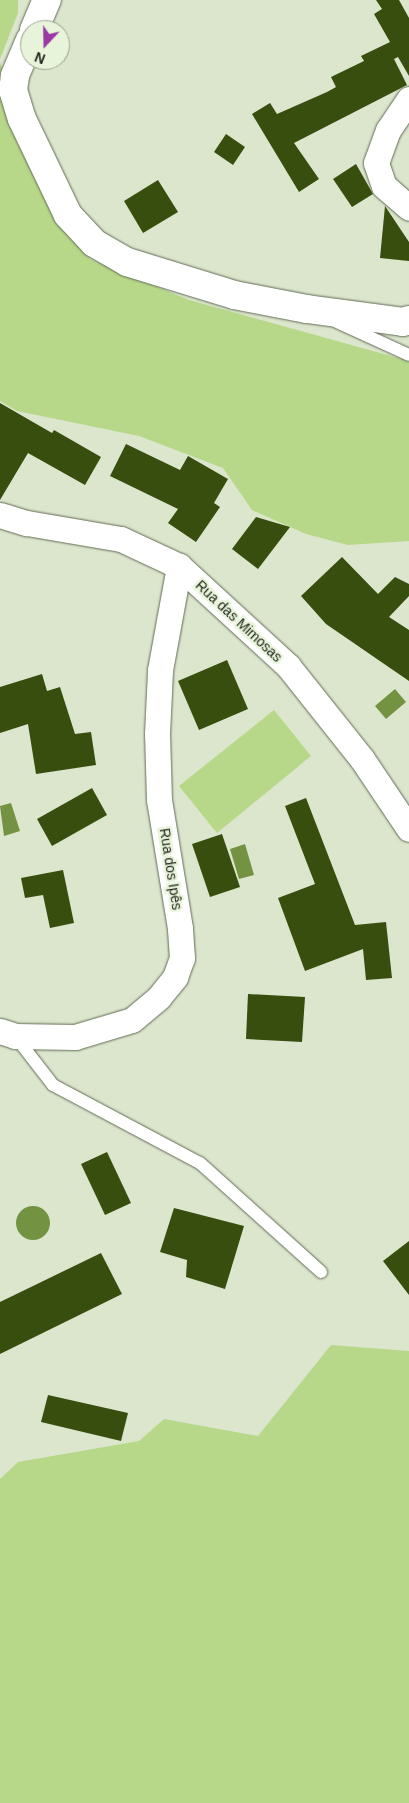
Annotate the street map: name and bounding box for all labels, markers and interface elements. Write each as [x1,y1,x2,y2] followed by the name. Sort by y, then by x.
[20,20,70,70] north arrow
[32,49,48,67] text: N
[192,577,286,665] street label: Rua das Mimosas
[156,827,186,911] street label: Rua dos Ipês

